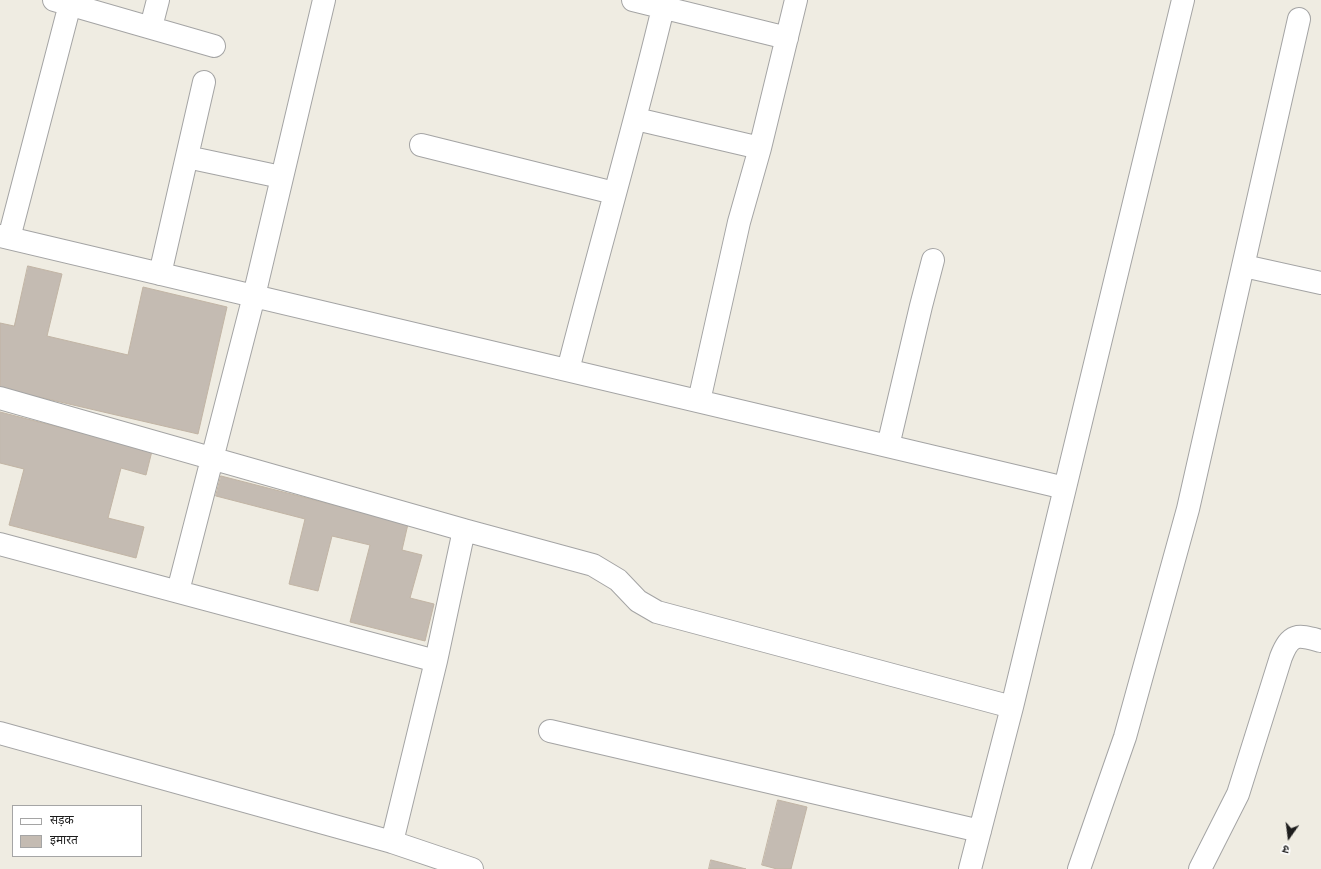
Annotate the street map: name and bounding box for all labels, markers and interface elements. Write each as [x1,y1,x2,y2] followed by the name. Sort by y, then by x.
[12,805,142,857] legend
[50,813,74,827] text: सड़क
[1269,817,1309,857] north arrow
[50,833,78,847] text: इमारत
[1281,842,1291,856] text: उ

